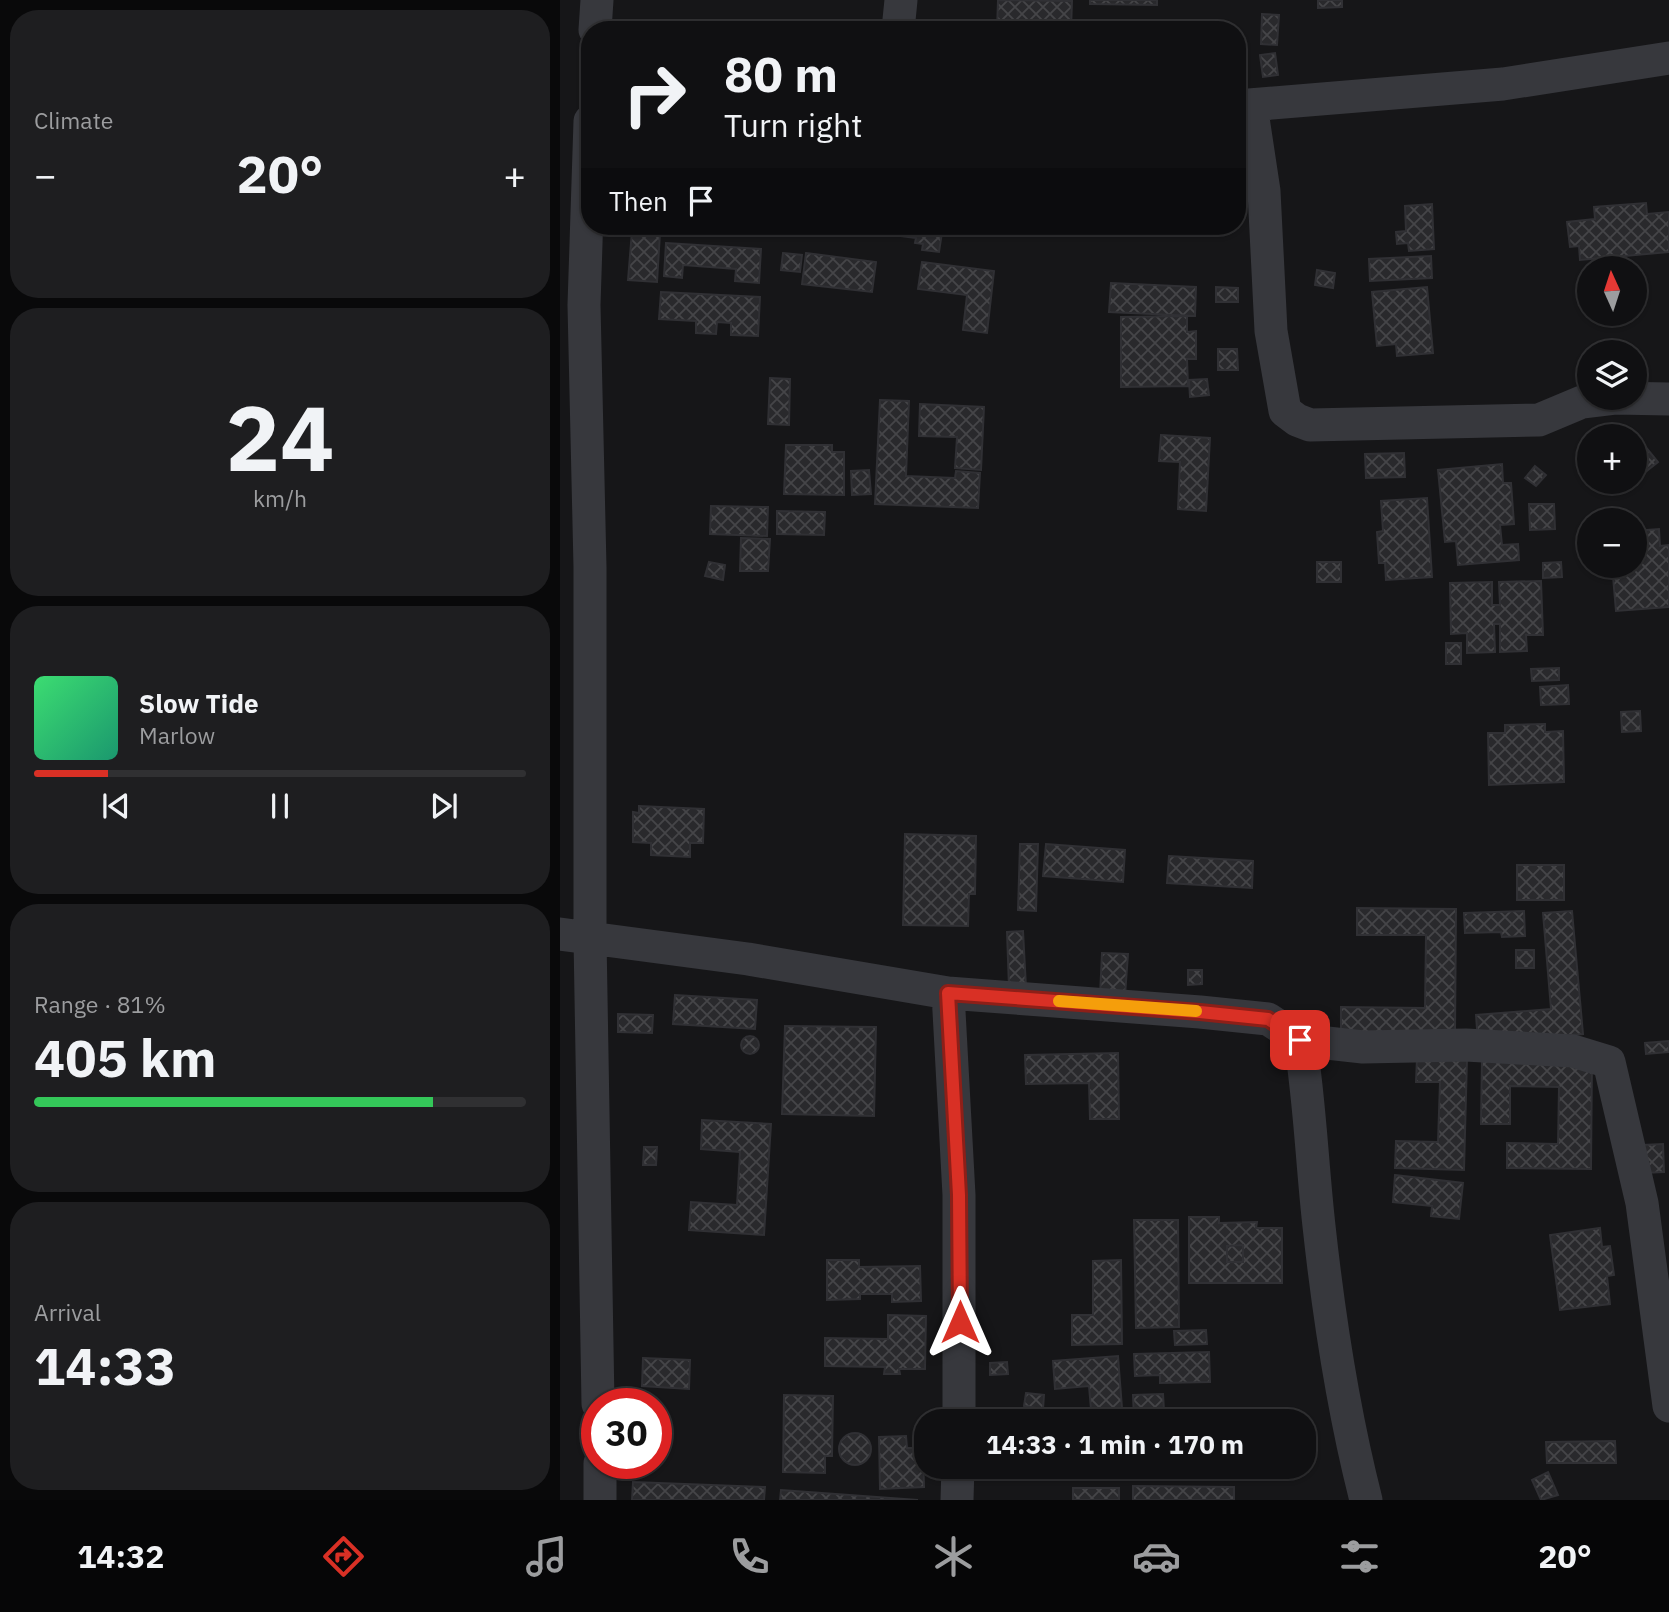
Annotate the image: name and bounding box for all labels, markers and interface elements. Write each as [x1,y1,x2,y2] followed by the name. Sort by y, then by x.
[724,42,838,105] text: 80 m
[609,49,700,140] icon: right
[724,104,862,146] text: Turn right
[34,105,113,135] text: Climate
[237,140,323,207] text: 20°
[34,150,57,199] text: −
[503,150,526,199] text: +
[682,182,720,220] icon: arrive
[609,184,668,218] text: Then
[1577,256,1647,326] north arrow
[1577,256,1647,578] map controls
[1577,340,1647,410] button: layers
[225,378,335,496] text: 24
[1577,424,1647,494] button: +
[253,483,307,513] text: km/h
[1577,508,1647,578] button: −
[139,686,259,720] text: Slow Tide
[139,720,215,750] text: Marlow
[97,787,135,825] icon: previous
[261,787,299,825] icon: pause
[425,787,463,825] icon: next
[34,989,166,1019] text: Range · 81%
[1270,1010,1330,1070] pin
[1281,1021,1319,1059] icon: arrive
[34,1024,216,1091] text: 405 km
[923,1285,997,1359] position arrow
[34,1297,101,1327] text: Arrival
[34,1332,176,1399] text: 14:33
[581,1388,672,1479] speed limit sign: 30
[986,1427,1244,1461] text: 14:33 · 1 min · 170 m
[319,1532,368,1581] icon: directions
[522,1532,571,1581] icon: music
[725,1532,774,1581] icon: phone
[929,1532,978,1581] icon: climate
[1132,1532,1181,1581] icon: car
[1335,1532,1384,1581] icon: filters
[77,1535,165,1577] text: 14:32
[1538,1535,1592,1577] text: 20°

